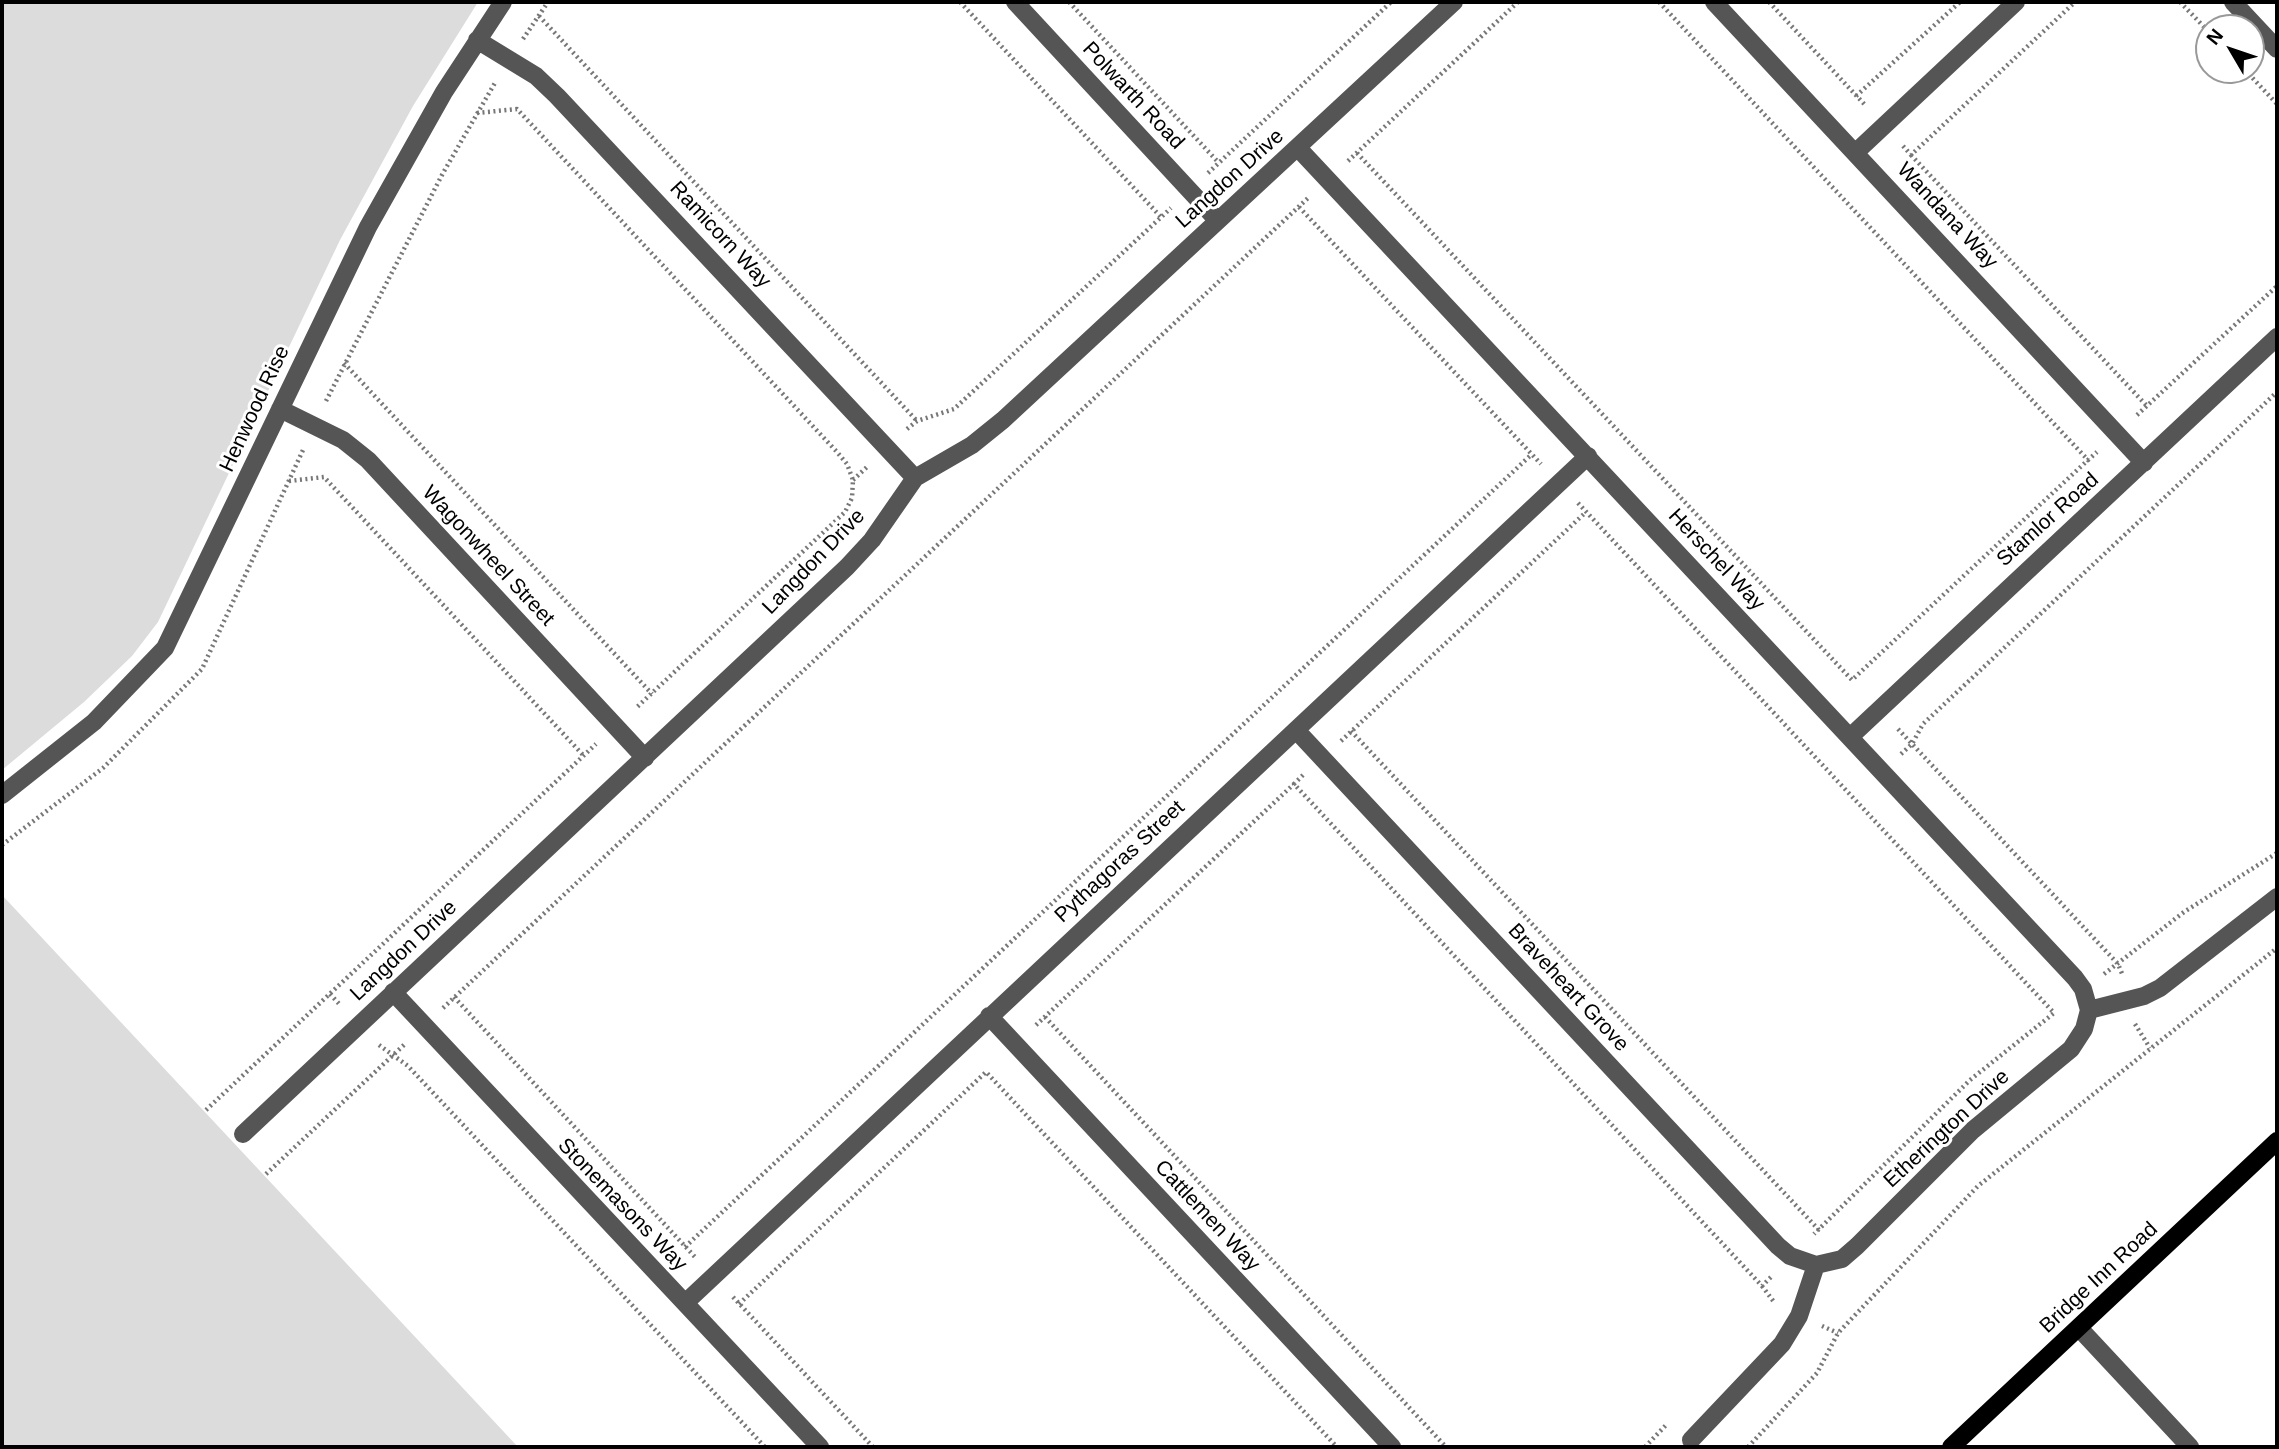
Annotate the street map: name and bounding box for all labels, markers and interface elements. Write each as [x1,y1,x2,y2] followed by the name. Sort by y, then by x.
[2195,14,2265,84] north arrow
[2202,25,2227,49] text: N
[1077,37,1189,155] street label: Polwarth Road
[1171,124,1289,234] street label: Langdon Drive
[1891,158,2003,274] street label: Wandana Way
[664,176,776,294] street label: Ramicorn Way
[215,342,295,476] street label: Henwood Rise
[1992,468,2104,572] street label: Stamlor Road
[417,481,559,631] street label: Wagonwheel Street
[757,504,871,620] street label: Langdon Drive
[1662,504,1770,616] street label: Herschel Way
[1050,795,1190,929] street label: Pythagoras Street
[345,895,463,1007] street label: Langdon Drive
[1502,919,1634,1057] street label: Braveheart Grove
[1879,1064,2015,1194] street label: Etherington Drive
[552,1133,692,1277] street label: Stonemasons Way
[1149,1155,1265,1277] street label: Cattlemen Way
[2035,1217,2163,1339] street label: Bridge Inn Road

